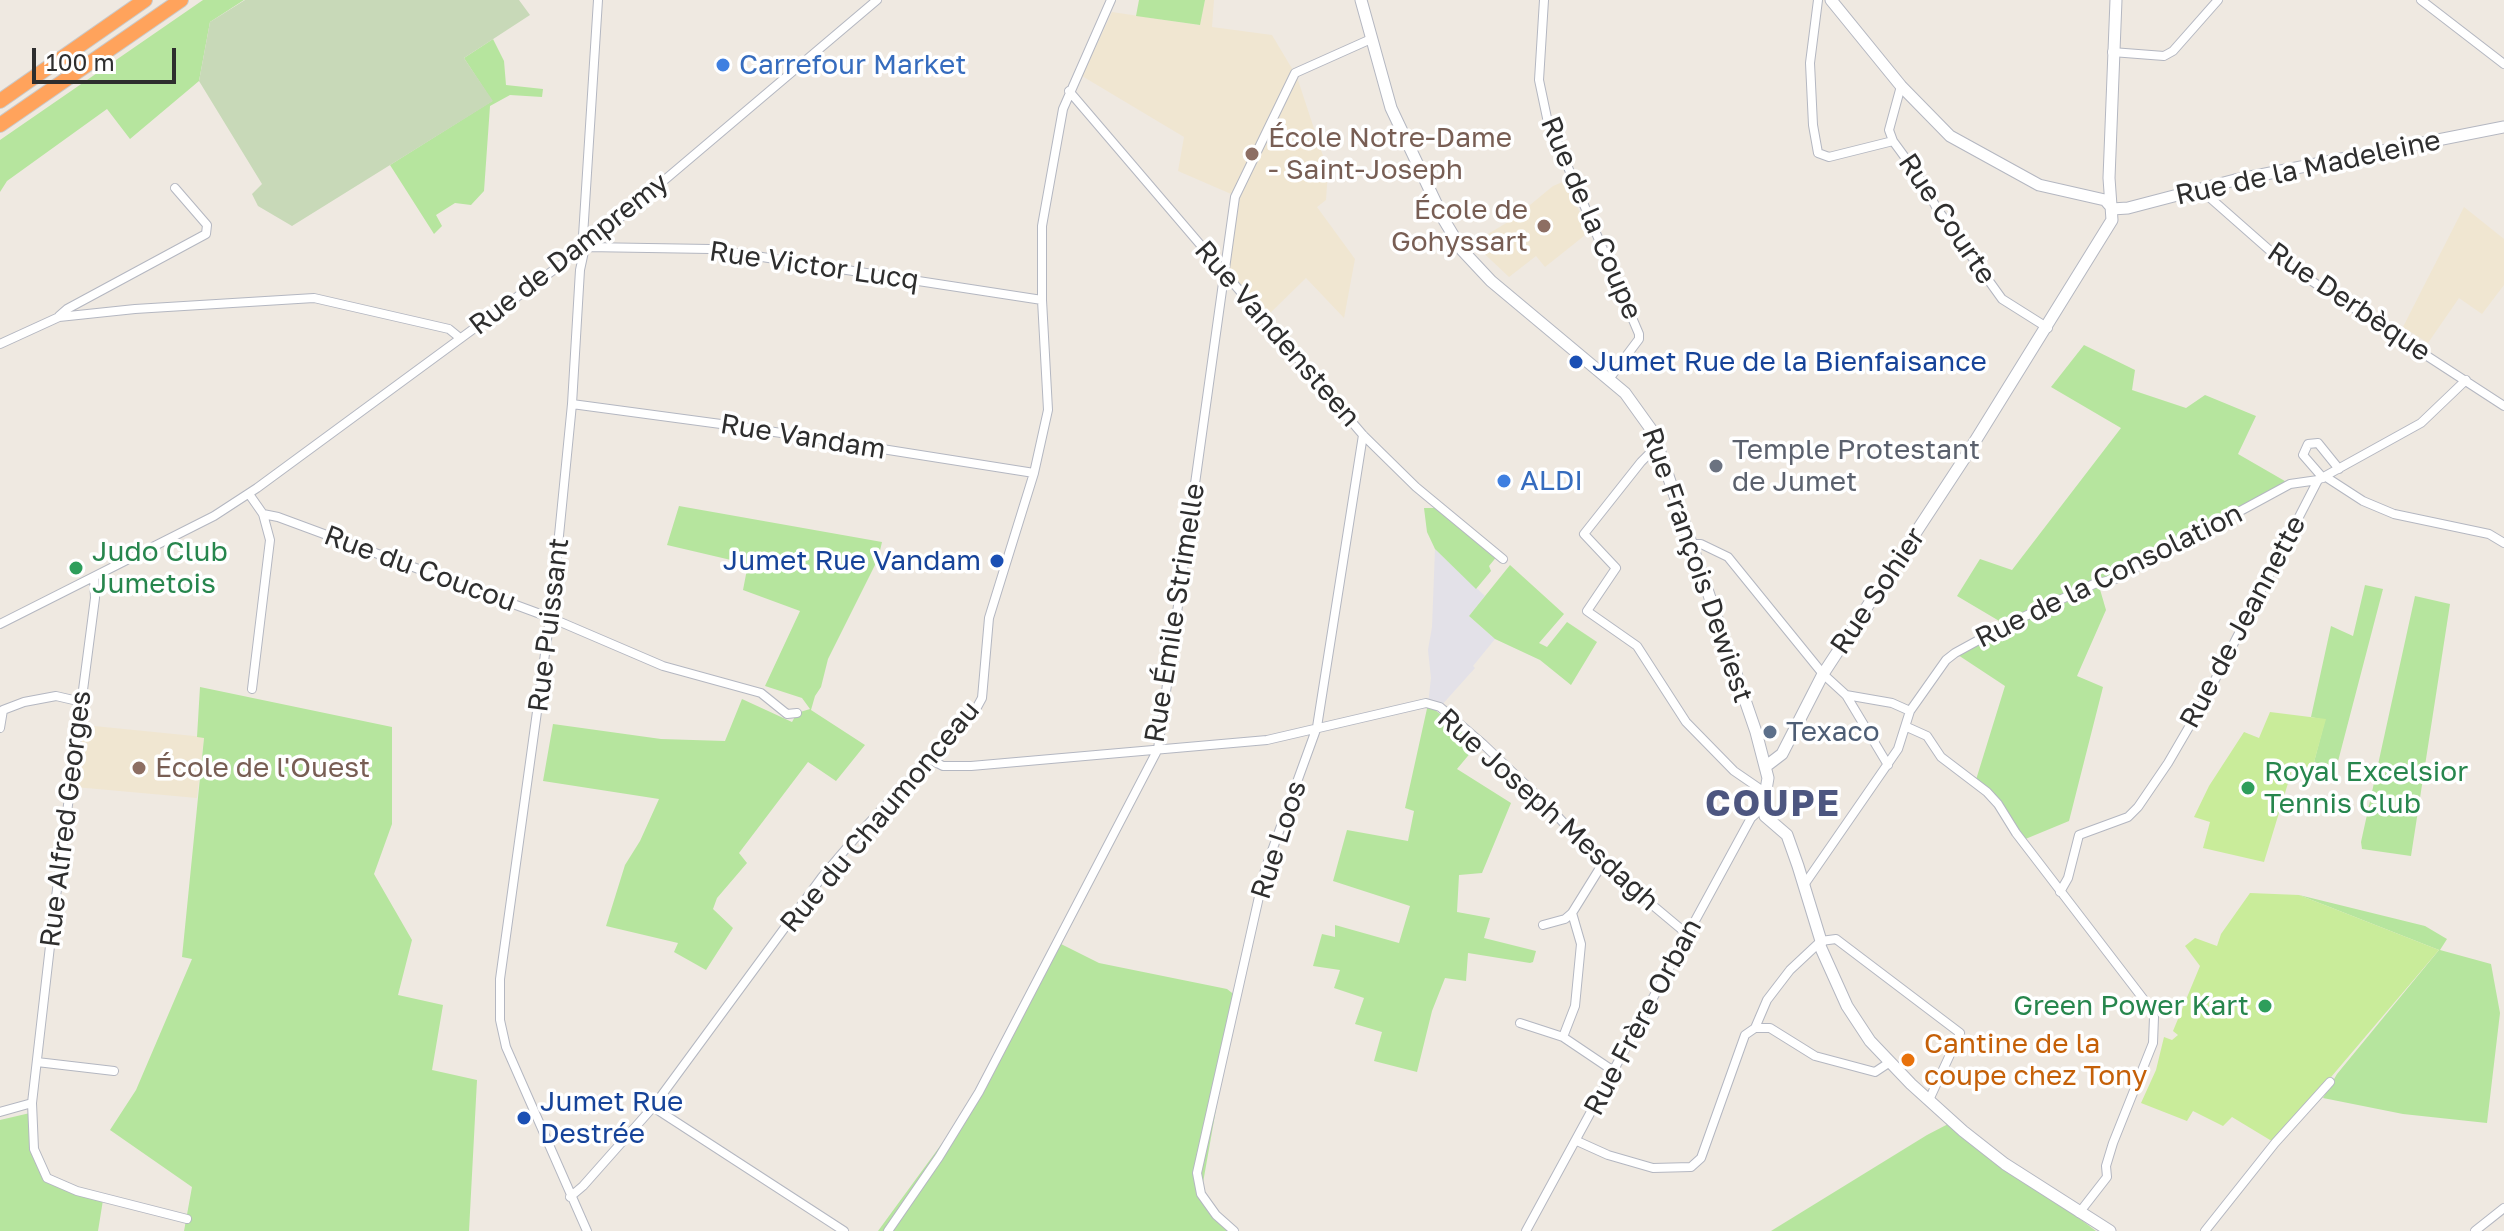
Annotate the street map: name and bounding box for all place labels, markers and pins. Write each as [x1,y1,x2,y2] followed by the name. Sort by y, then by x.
[739,48,966,82] place label: Carrefour Market
[714,56,732,74] marker: Carrefour Market
[1268,121,1512,187] place label: École Notre-Dame - Saint-Joseph
[1243,145,1261,163] marker: École Notre-Dame - Saint-Joseph
[1391,193,1528,259] place label: École de Gohyssart
[1535,217,1553,235] marker: École de Gohyssart
[1592,345,1987,379] place label: Jumet Rue de la Bienfaisance
[1567,353,1585,371] marker: Jumet Rue de la Bienfaisance
[1732,433,1980,499] place label: Temple Protestant de Jumet
[1707,457,1725,475] marker: Temple Protestant de Jumet
[1520,464,1583,498] place label: ALDI
[1495,472,1513,490] marker: ALDI
[92,535,228,601] place label: Judo Club Jumetois
[723,544,981,578] place label: Jumet Rue Vandam
[988,552,1006,570] marker: Jumet Rue Vandam
[67,559,85,577] marker: Judo Club Jumetois
[1786,715,1880,749] place label: Texaco
[1761,723,1779,741] marker: Texaco
[155,751,370,785] place label: École de l'Ouest
[2264,755,2468,821] place label: Royal Excelsior Tennis Club
[130,759,148,777] marker: École de l'Ouest
[2239,779,2257,797] marker: Royal Excelsior Tennis Club
[2013,989,2249,1023] place label: Green Power Kart
[2256,997,2274,1015] marker: Green Power Kart
[1924,1027,2147,1093] place label: Cantine de la coupe chez Tony
[1899,1051,1917,1069] marker: Cantine de la coupe chez Tony
[540,1085,683,1151] place label: Jumet Rue Destrée
[515,1109,533,1127] marker: Jumet Rue Destrée

